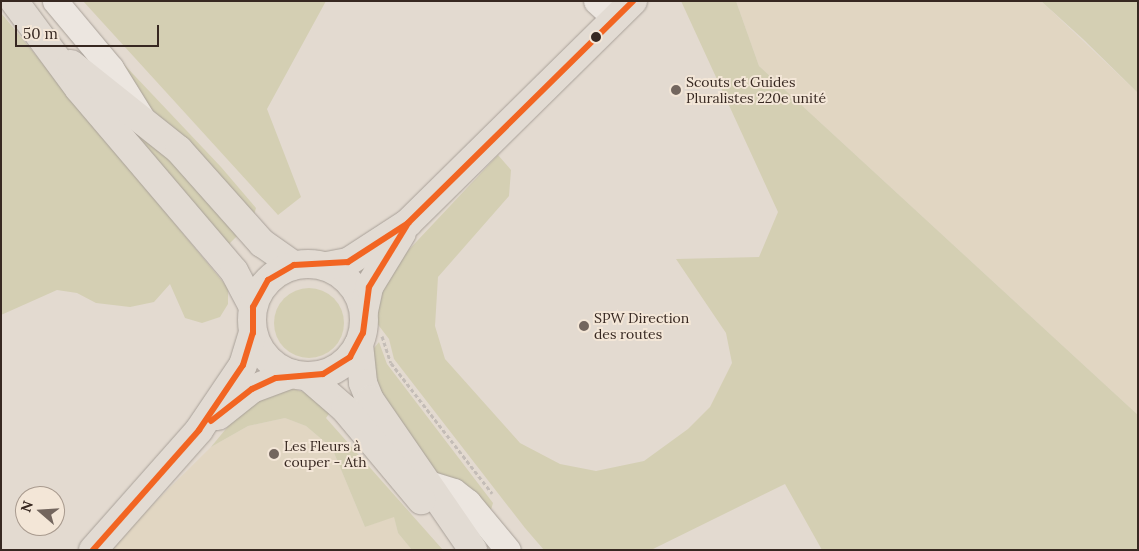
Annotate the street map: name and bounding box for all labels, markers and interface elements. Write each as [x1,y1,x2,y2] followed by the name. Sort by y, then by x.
[18,15,161,47] scale bar
[23,24,58,43] text: 50 m
[591,32,601,42] unlabelled marker
[686,74,826,106] place label: Scouts et Guides Pluralistes 220e unité
[670,84,682,96] marker: Scouts et Guides Pluralistes 220e unité
[594,310,689,342] place label: SPW Direction des routes
[578,320,590,332] marker: SPW Direction des routes
[284,438,367,471] place label: Les Fleurs à couper - Ath
[268,448,280,460] marker: Les Fleurs à couper - Ath
[15,486,65,536] north arrow
[16,498,37,514] text: N

